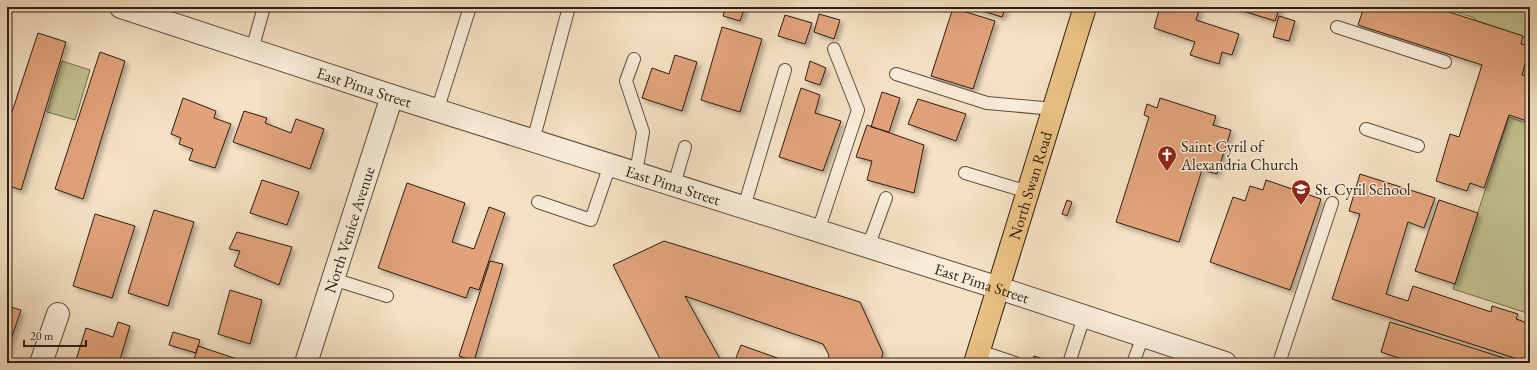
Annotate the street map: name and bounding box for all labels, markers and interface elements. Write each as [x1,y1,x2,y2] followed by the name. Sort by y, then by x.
[314,62,414,113] street label: East Pima Street
[1004,128,1057,242] street label: North Swan Road
[1180,136,1298,175] place label: Saint Cyril of Alexandria Church
[1156,144,1178,172] church icon: Saint Cyril of Alexandria Church
[623,161,723,210] street label: East Pima Street
[319,164,380,296] street label: North Venice Avenue
[1290,178,1312,206] school or university icon: St. Cyril School
[1315,179,1411,200] place label: St. Cyril School
[932,258,1032,308] street label: East Pima Street
[24,322,86,348] scale bar
[30,328,54,344] text: 20 m

